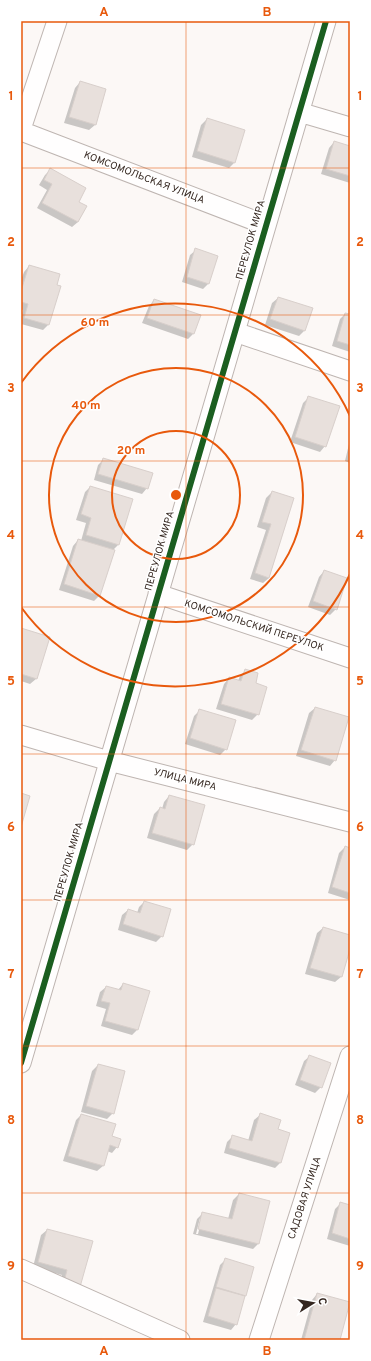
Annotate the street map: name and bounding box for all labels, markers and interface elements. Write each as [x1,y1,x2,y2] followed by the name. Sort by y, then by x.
[99,5,109,21] text: A
[263,5,272,21] text: B
[8,89,14,105] text: 1
[357,89,363,105] text: 1
[82,149,206,207] street label: КОМСОМОЛЬСКАЯ УЛИЦА
[233,198,269,281] street label: ПЕРЕУЛОК МИРА
[7,235,15,251] text: 2
[356,235,364,251] text: 2
[81,315,109,331] text: 60 m
[7,381,15,397] text: 3
[356,381,364,397] text: 3
[71,398,101,414] text: 40 m
[117,443,145,459] text: 20 m
[169,488,183,502] centre of rings
[142,509,178,592] street label: ПЕРЕУЛОК МИРА
[7,528,15,544] text: 4
[356,528,364,544] text: 4
[182,597,326,655] street label: КОМСОМОЛЬСКИЙ ПЕРЕУЛОК
[7,674,15,690] text: 5
[356,674,364,690] text: 5
[152,766,218,794] street label: УЛИЦА МИРА
[7,820,15,836] text: 6
[51,820,87,903] street label: ПЕРЕУЛОК МИРА
[356,820,364,836] text: 6
[8,967,15,983] text: 7
[357,967,364,983] text: 7
[7,1113,15,1129] text: 8
[356,1113,364,1129] text: 8
[286,1155,325,1241] street label: САДОВАЯ УЛИЦА
[7,1259,15,1275] text: 9
[356,1259,364,1275] text: 9
[293,1283,333,1323] north arrow
[314,1296,329,1306] text: С
[99,1344,109,1360] text: A
[263,1344,272,1360] text: B

